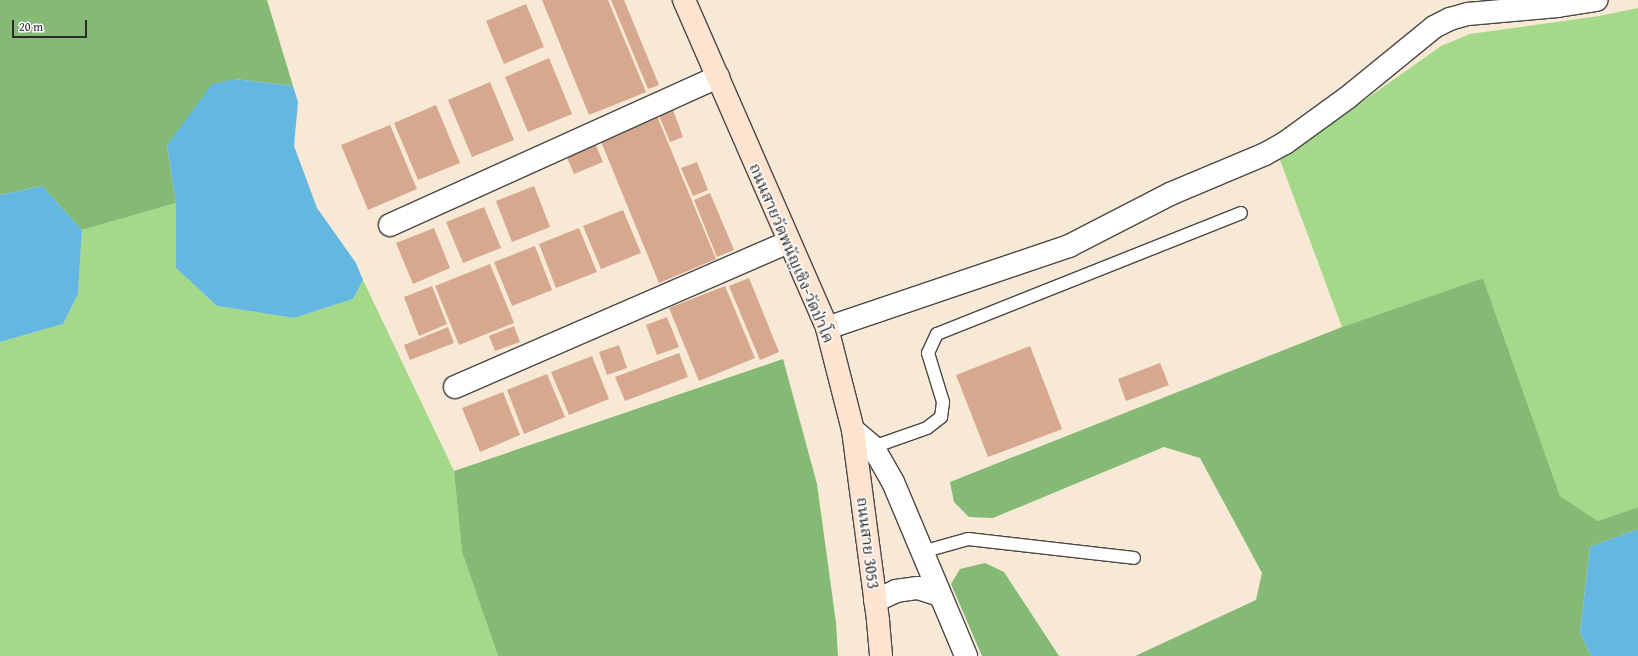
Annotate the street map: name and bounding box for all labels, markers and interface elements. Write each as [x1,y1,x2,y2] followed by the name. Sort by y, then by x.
[14,12,89,38] scale bar
[19,18,43,35] text: 20 m
[745,160,839,346] street label: ถนนสายวัดพนัญเชิง-วัดป่าโค
[853,496,883,590] street label: ถนนสาย 3053

